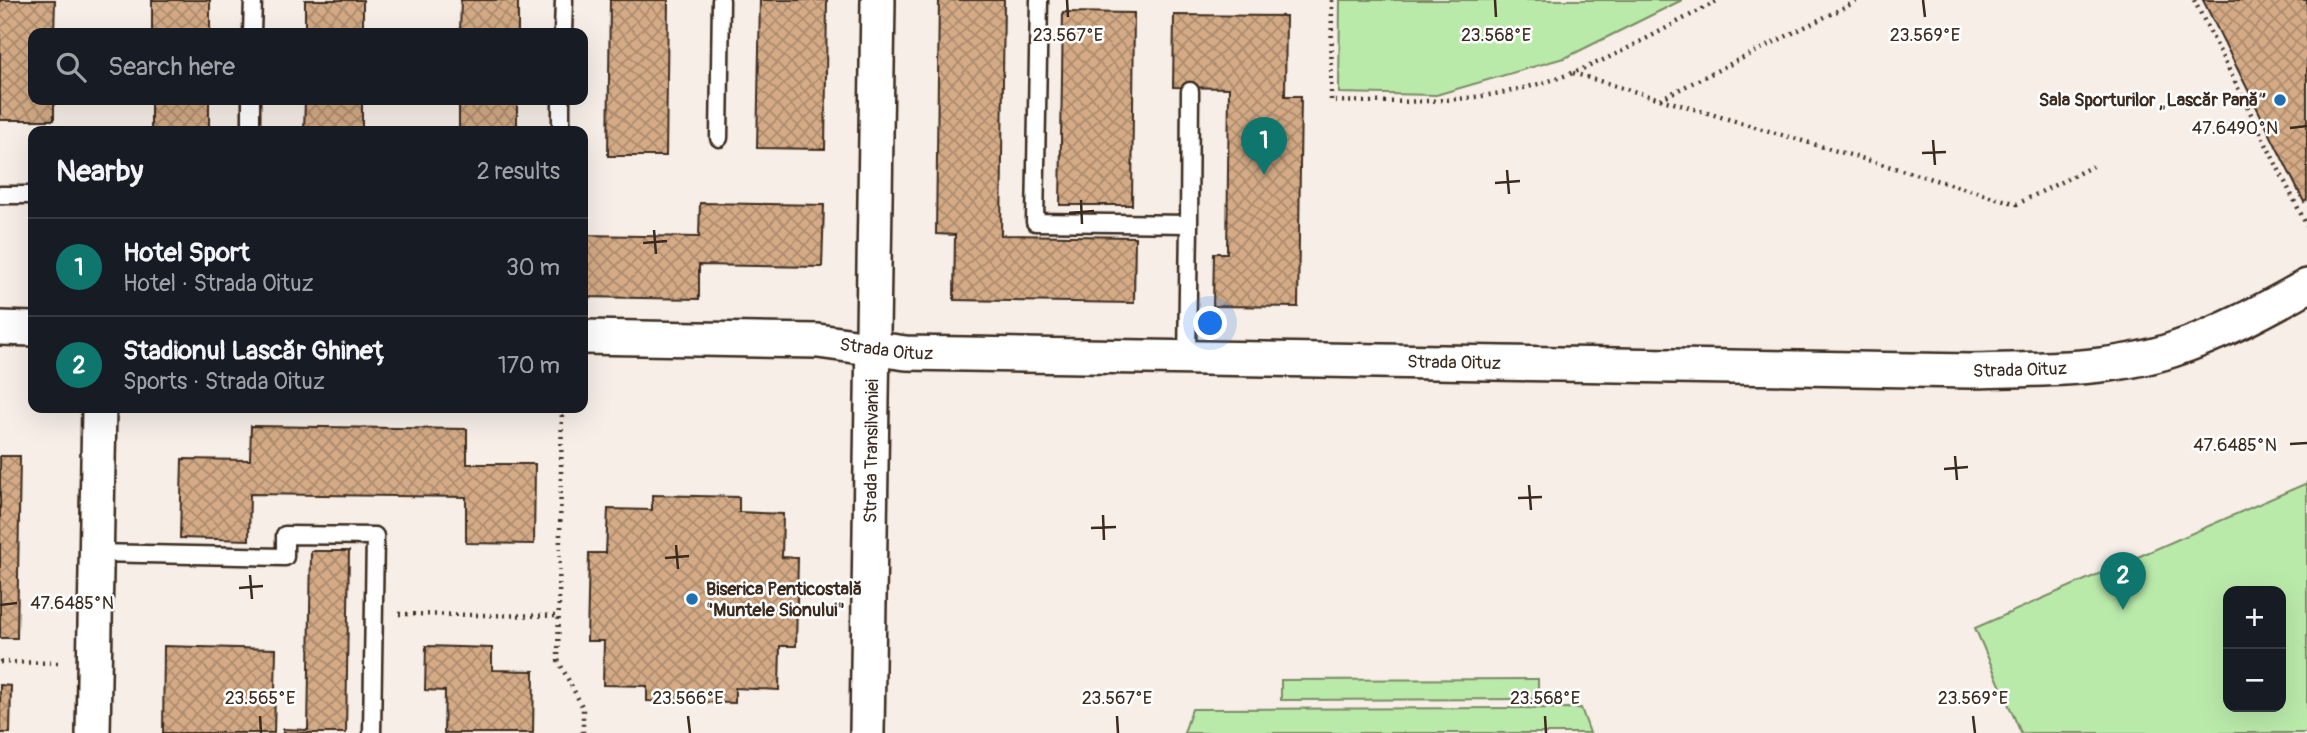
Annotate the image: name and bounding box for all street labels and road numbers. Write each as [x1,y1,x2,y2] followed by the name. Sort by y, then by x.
[838,333,933,365] street label: Strada Oituz
[1407,350,1501,375] street label: Strada Oituz
[1973,357,2068,383] street label: Strada Oituz
[859,379,884,523] street label: Strada Transilvaniei

